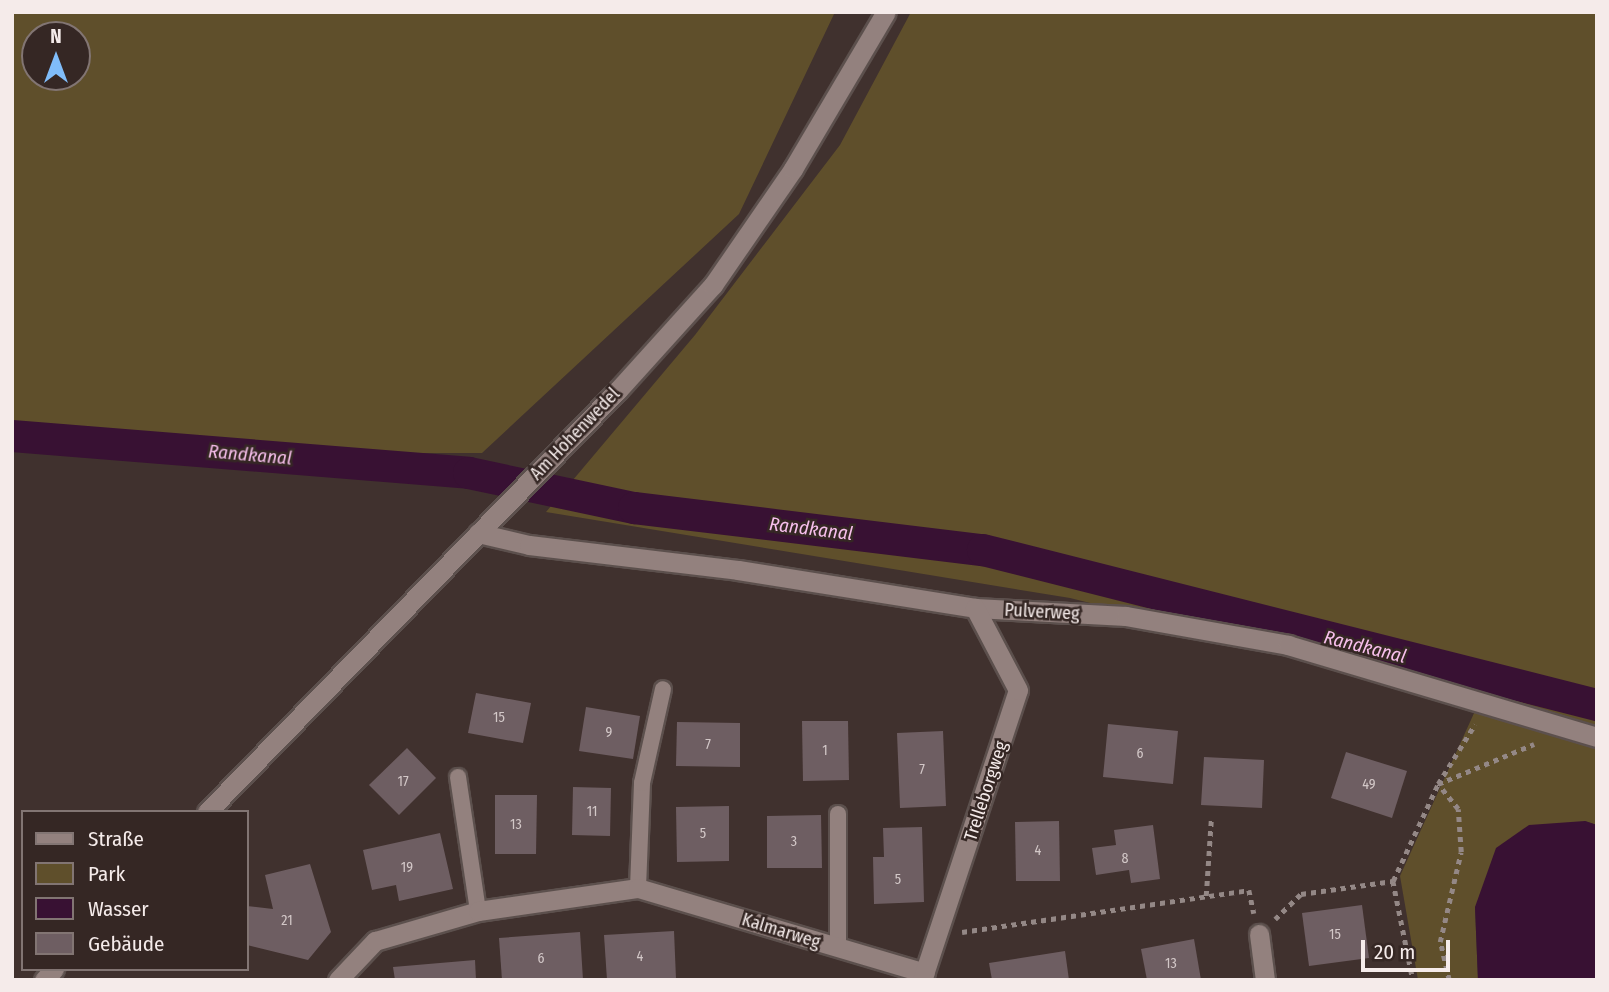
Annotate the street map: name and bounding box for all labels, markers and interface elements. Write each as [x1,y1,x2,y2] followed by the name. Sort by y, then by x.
[21,21,91,91] north arrow
[50,25,62,48] text: N
[526,383,624,485] street label: Am Hohenwedel
[207,440,293,470] water label: Randkanal
[768,513,854,545] water label: Randkanal
[1004,599,1080,625] street label: Pulverweg
[1322,626,1408,668] water label: Randkanal
[493,710,505,726] house number: 15
[606,725,612,741] house number: 9
[705,737,711,753] house number: 7
[960,738,1012,844] street label: Trelleborgweg
[822,743,828,759] house number: 1
[1137,746,1143,762] house number: 6
[919,762,925,778] house number: 7
[397,774,409,790] house number: 17
[1362,777,1376,793] house number: 49
[587,804,597,820] house number: 11
[21,810,248,971] legend
[510,817,522,833] house number: 13
[88,826,144,852] text: Straße
[700,826,706,842] house number: 5
[791,834,797,850] house number: 3
[1035,843,1041,859] house number: 4
[1122,851,1128,867] house number: 8
[401,860,413,876] house number: 19
[88,861,125,887] text: Park
[895,872,901,888] house number: 5
[88,896,149,922] text: Wasser
[739,909,823,953] street label: Kalmarweg
[281,913,293,929] house number: 21
[1364,926,1453,970] scale bar
[1329,927,1341,943] house number: 15
[88,931,164,957] text: Gebäude
[1374,939,1415,965] text: 20 m
[637,949,643,965] house number: 4
[538,951,544,967] house number: 6
[1165,956,1177,972] house number: 13

